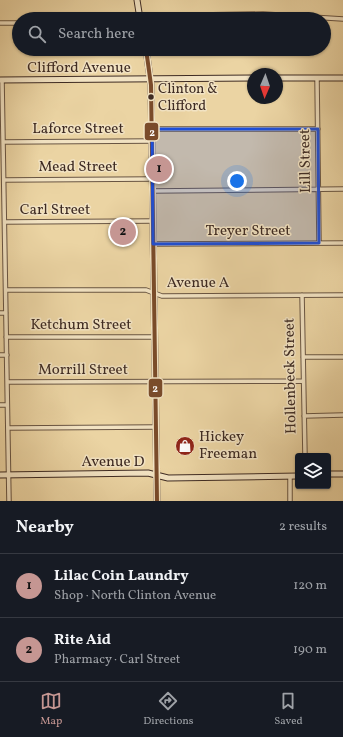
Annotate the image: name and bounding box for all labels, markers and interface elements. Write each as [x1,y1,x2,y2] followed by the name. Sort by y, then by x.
[12,12,331,56] search box
[26,23,48,45] icon: search
[58,24,135,45] text: Search here
[27,58,131,79] street label: Clifford Avenue
[247,68,283,104] north arrow
[158,80,218,116] place label: Clinton & Clifford
[146,92,156,102] marker: Clinton & Clifford
[32,119,124,140] street label: Laforce Street
[144,122,159,141] line badge: 2
[149,126,155,141] text: 2
[295,129,317,193] street label: Lill Street
[146,154,172,184] pin: 1
[38,157,118,178] street label: Mead Street
[227,171,247,191] your location
[20,200,90,221] street label: Carl Street
[110,217,136,247] pin: 2
[205,221,291,242] street label: Treyer Street
[167,273,230,294] street label: Avenue A
[30,315,132,336] street label: Ketchum Street
[279,318,303,434] street label: Hollenbeck Street
[38,360,128,381] street label: Morrill Street
[148,378,163,398] line badge: 2
[152,382,158,397] text: 2
[199,427,257,465] place label: Hickey Freeman
[174,435,196,457] shop icon: Hickey Freeman
[81,452,145,473] street label: Avenue D
[295,453,331,489] map controls
[295,453,331,489] button: layers
[16,516,74,539] text: Nearby
[279,518,327,536] text: 2 results
[54,566,189,587] text: Lilac Coin Laundry
[26,577,32,595] text: 1
[293,577,327,595] text: 120 m
[54,587,216,605] text: Shop · North Clinton Avenue
[54,630,111,651] text: Rite Aid
[26,641,32,659] text: 2
[293,641,327,659] text: 190 m
[54,651,180,669] text: Pharmacy · Carl Street
[40,690,62,729] tab: Map
[143,690,194,729] tab: Directions
[274,690,303,729] tab: Saved

